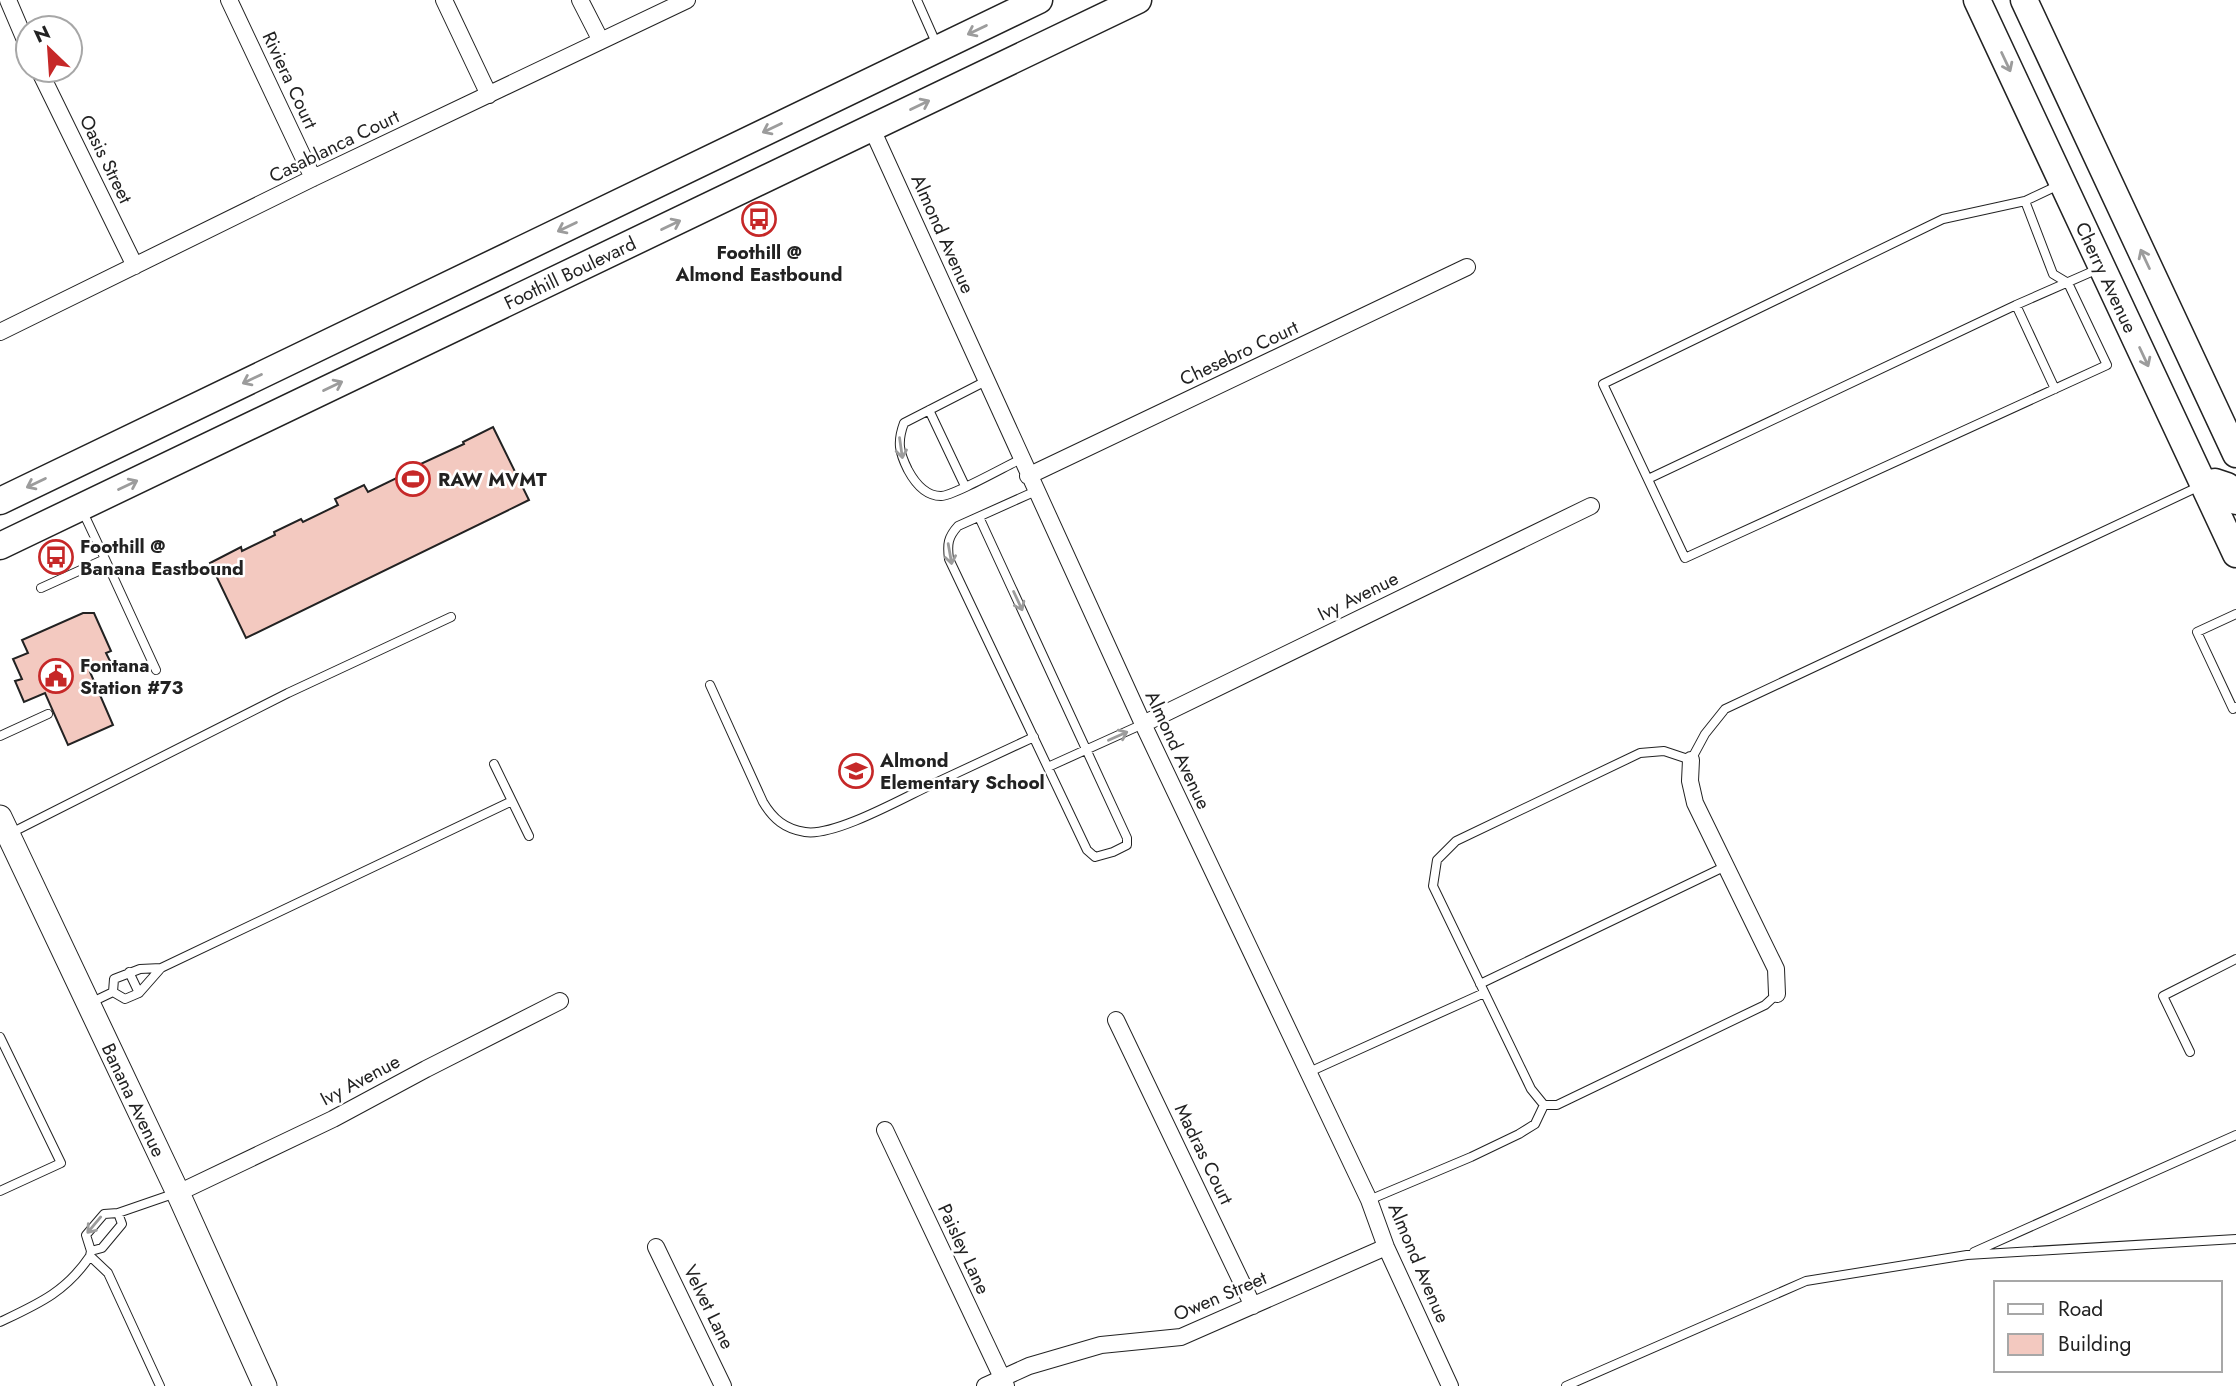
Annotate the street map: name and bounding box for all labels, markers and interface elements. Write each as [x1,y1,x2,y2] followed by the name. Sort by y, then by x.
[14,14,84,84] north arrow
[29,19,55,49] text: N
[967,23,988,37] one-way arrow
[256,27,324,133] street label: Riviera Court
[1999,51,2013,72] one-way arrow
[909,98,930,112] one-way arrow
[264,103,404,189] street label: Casablanca Court
[73,110,139,208] street label: Oasis Street
[762,122,783,136] one-way arrow
[905,170,981,298] street label: Almond Avenue
[740,200,778,238] bus stop icon: Foothill @ Almond Eastbound
[2069,217,2144,337] street label: Cherry Avenue
[660,218,681,231] one-way arrow
[557,221,578,234] one-way arrow
[499,229,640,316] street label: Foothill Boulevard
[674,239,843,288] place label: Foothill @ Almond Eastbound
[2138,248,2151,270] one-way arrow
[1175,314,1303,392] street label: Chesebro Court
[2137,346,2151,367] one-way arrow
[242,372,263,386] one-way arrow
[322,379,343,393] one-way arrow
[895,436,908,459] one-way arrow
[394,460,432,498] sports icon: RAW MVMT
[438,466,547,493] place label: RAW MVMT
[26,476,47,490] one-way arrow
[117,477,138,491] one-way arrow
[80,533,244,582] place label: Foothill @ Banana Eastbound
[37,538,75,576] bus stop icon: Foothill @ Banana Eastbound
[944,542,957,565] one-way arrow
[1313,565,1403,627] street label: Ivy Avenue
[1012,590,1025,611] one-way arrow
[80,652,183,701] place label: Fontana Station #73
[37,657,75,695] public building icon: Fontana Station #73
[1139,686,1217,814] street label: Almond Avenue
[1106,729,1128,742] one-way arrow
[879,747,1045,796] place label: Almond Elementary School
[837,752,875,790] school or university icon: Almond Elementary School
[95,1039,173,1161] street label: Banana Avenue
[315,1048,405,1112] street label: Ivy Avenue
[1168,1099,1240,1209] street label: Madras Court
[931,1199,997,1299] street label: Paisley Lane
[1382,1199,1456,1327] street label: Almond Avenue
[86,1216,102,1234] one-way arrow
[677,1260,741,1354] street label: Velvet Lane
[1169,1264,1271,1328] street label: Owen Street
[1994,1281,2222,1372] legend
[2058,1294,2103,1324] text: Road
[2058,1329,2131,1359] text: Building

